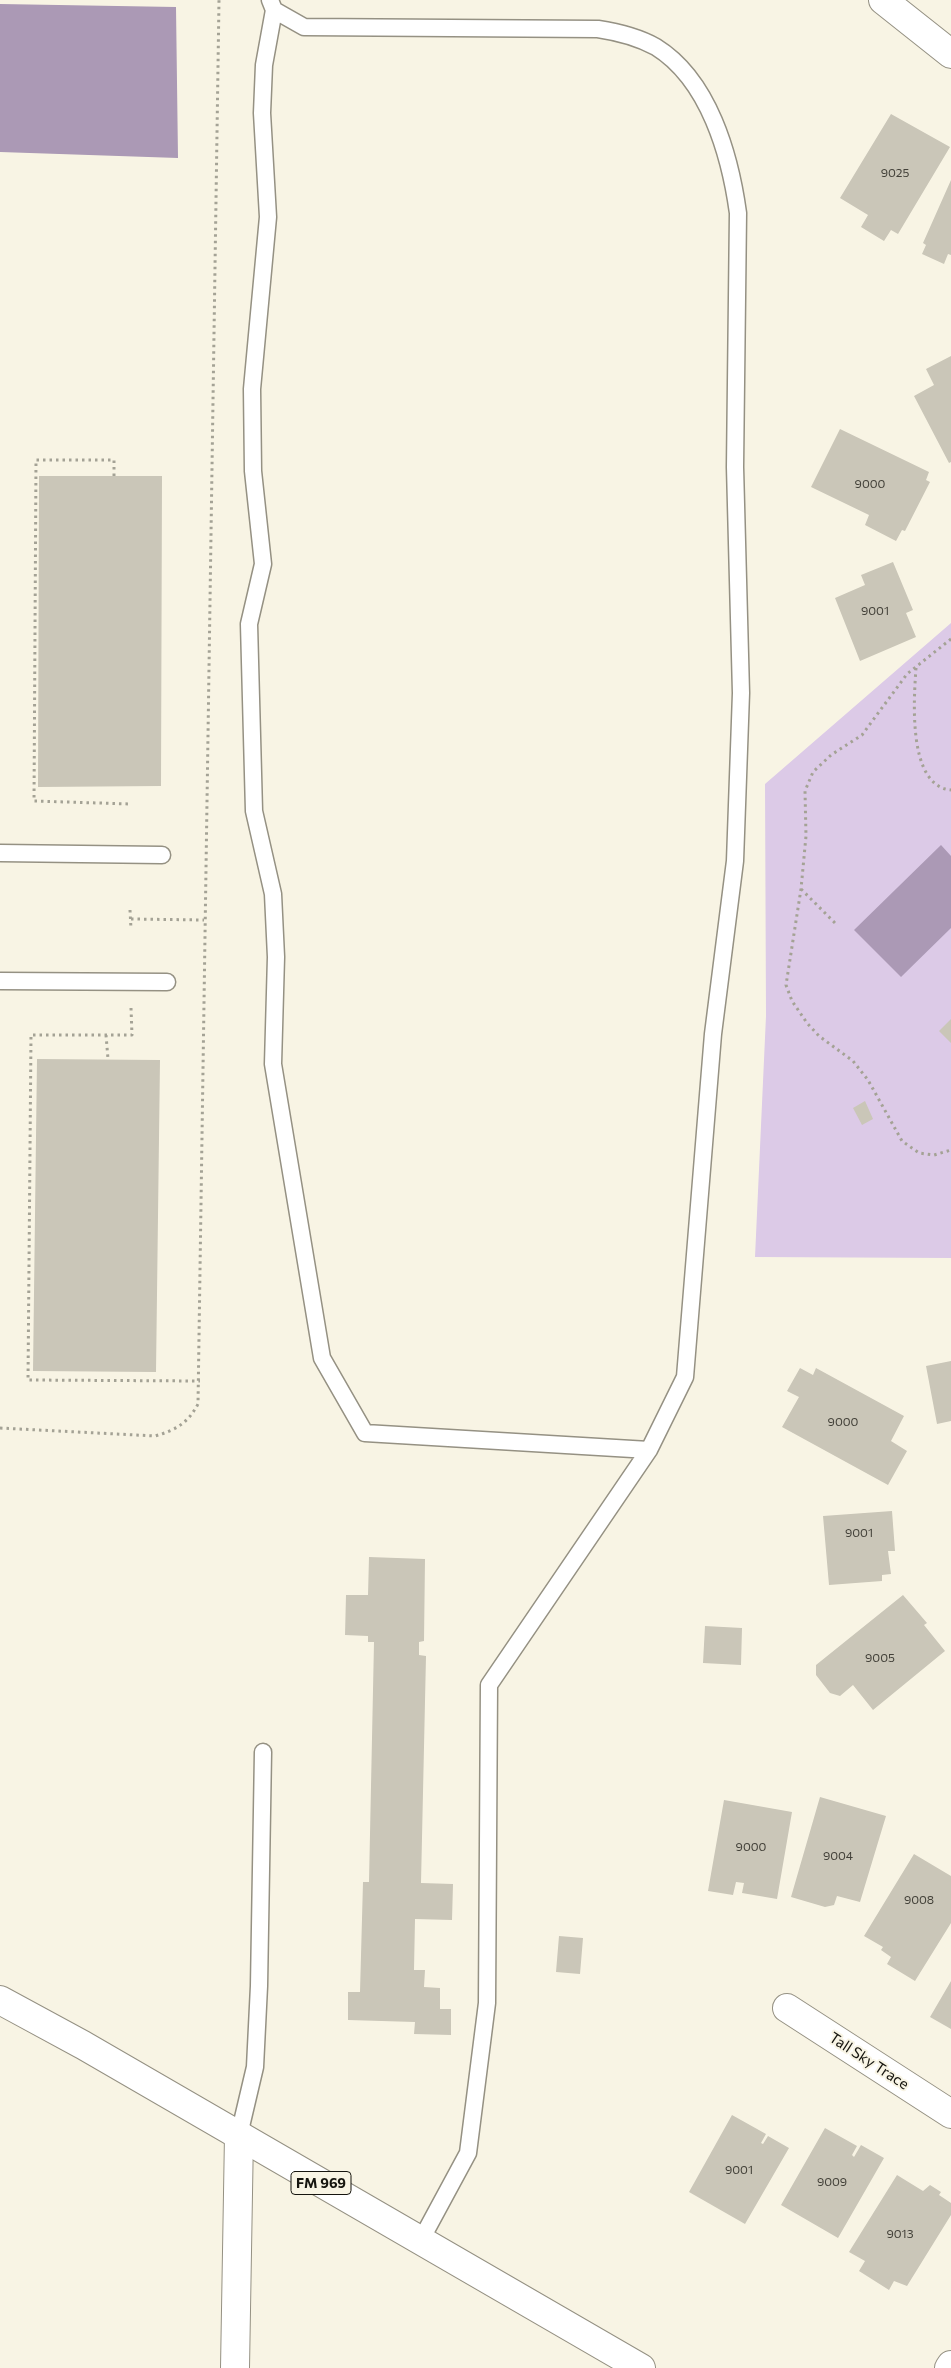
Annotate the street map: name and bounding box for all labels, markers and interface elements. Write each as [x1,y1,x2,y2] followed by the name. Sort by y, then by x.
[881,166,909,180] house number: 9025
[855,477,885,491] house number: 9000
[861,604,889,618] house number: 9001
[828,1415,858,1429] house number: 9000
[845,1526,873,1540] house number: 9001
[865,1651,895,1665] house number: 9005
[736,1840,766,1854] house number: 9000
[823,1849,853,1863] house number: 9004
[904,1893,934,1907] house number: 9008
[826,2029,912,2093] street label: Tall Sky Trace
[725,2163,753,2177] house number: 9001
[291,2172,351,2194] road number: FM 969
[817,2175,847,2189] house number: 9009
[886,2227,914,2241] house number: 9013

